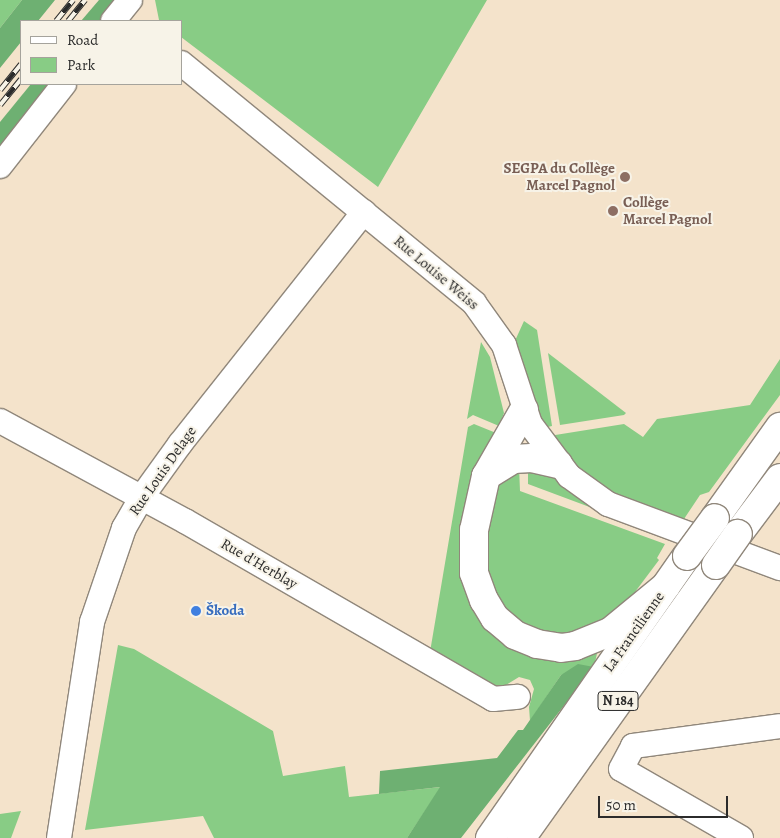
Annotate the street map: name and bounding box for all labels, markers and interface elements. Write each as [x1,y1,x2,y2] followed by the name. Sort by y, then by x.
[20,20,182,85] legend
[67,30,98,50] text: Road
[67,55,95,75] text: Park
[503,159,615,194] place label: SEGPA du Collège Marcel Pagnol
[619,171,631,183] marker: SEGPA du Collège Marcel Pagnol
[623,193,712,228] place label: Collège Marcel Pagnol
[607,205,619,217] marker: Collège Marcel Pagnol
[390,232,482,314] street label: Rue Louise Weiss
[125,423,201,519] street label: Rue Louis Delage
[218,535,300,593] street label: Rue d'Herblay
[600,588,668,676] street label: La Francilienne
[206,602,245,620] place label: Škoda
[190,605,202,617] marker: Škoda
[597,689,639,712] road number: N 184
[600,786,730,818] scale bar
[606,795,636,815] text: 50 m

